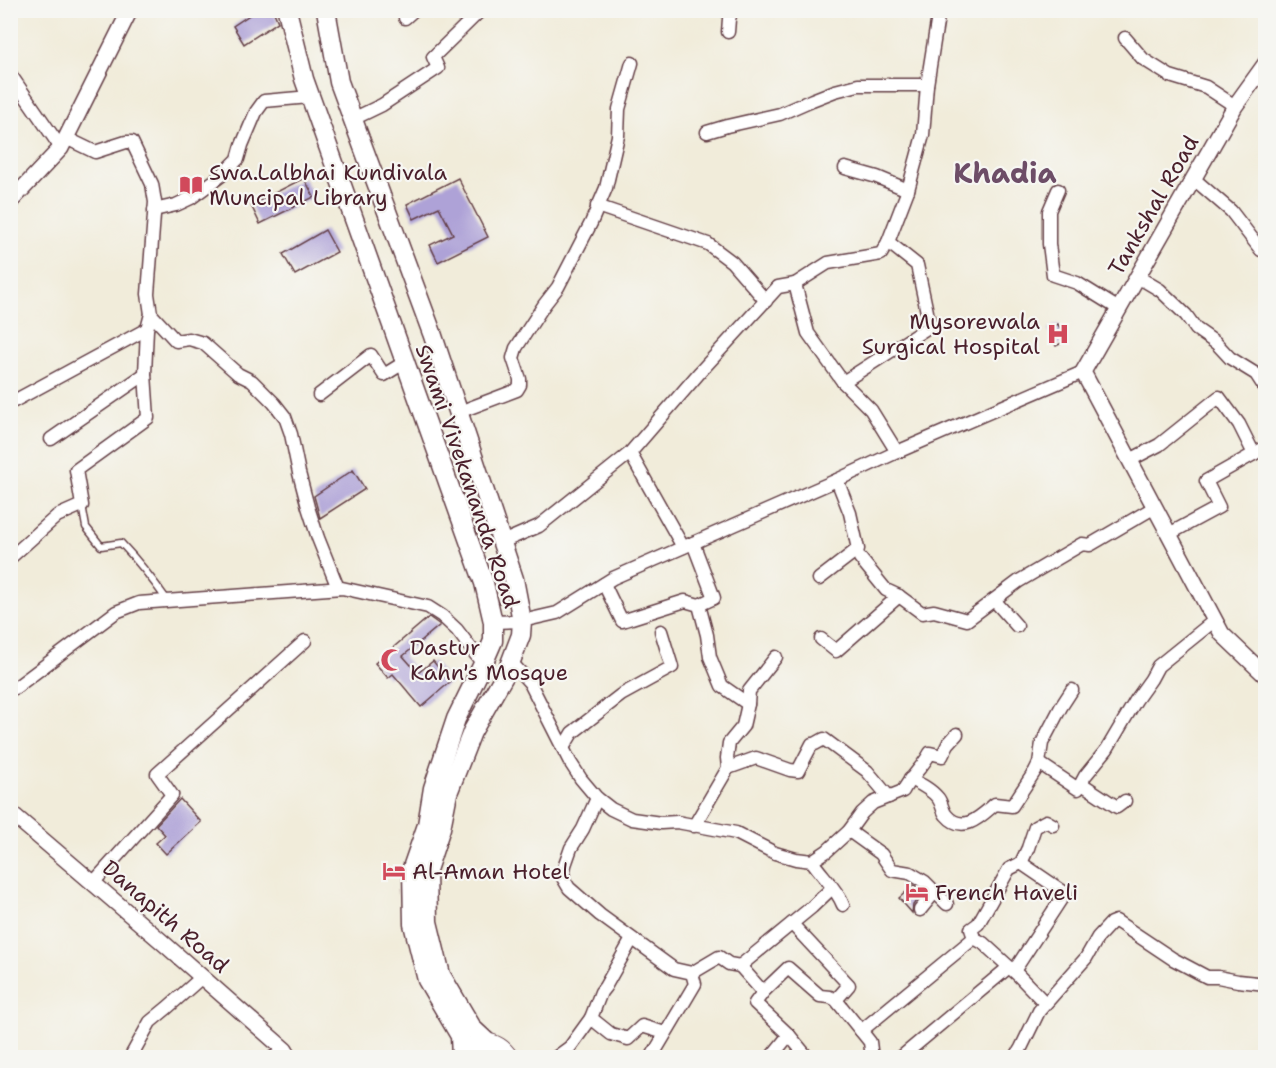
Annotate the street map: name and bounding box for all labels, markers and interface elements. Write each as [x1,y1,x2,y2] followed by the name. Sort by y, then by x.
[1102,130,1205,281] street label: Tankshal Road
[953,154,1057,192] district label: Khadia
[209,158,448,212] place label: Swa.Lalbhai Kundivala Muncipal Library
[178,172,204,198] library icon: Swa.Lalbhai Kundivala Muncipal Library
[862,307,1040,361] place label: Mysorewala Surgical Hospital
[1045,321,1071,347] hospital icon: Mysorewala Surgical Hospital
[409,340,526,612] street label: Swami Vivekananda Road
[410,633,568,687] place label: Dastur Kahn's Mosque
[379,647,405,673] mosque icon: Dastur Kahn's Mosque
[96,853,235,979] street label: Danapith Road
[412,857,570,886] place label: Al-Aman Hotel
[381,858,407,884] hotel icon: Al-Aman Hotel
[935,878,1078,907] place label: French Haveli
[904,879,930,905] hotel icon: French Haveli

